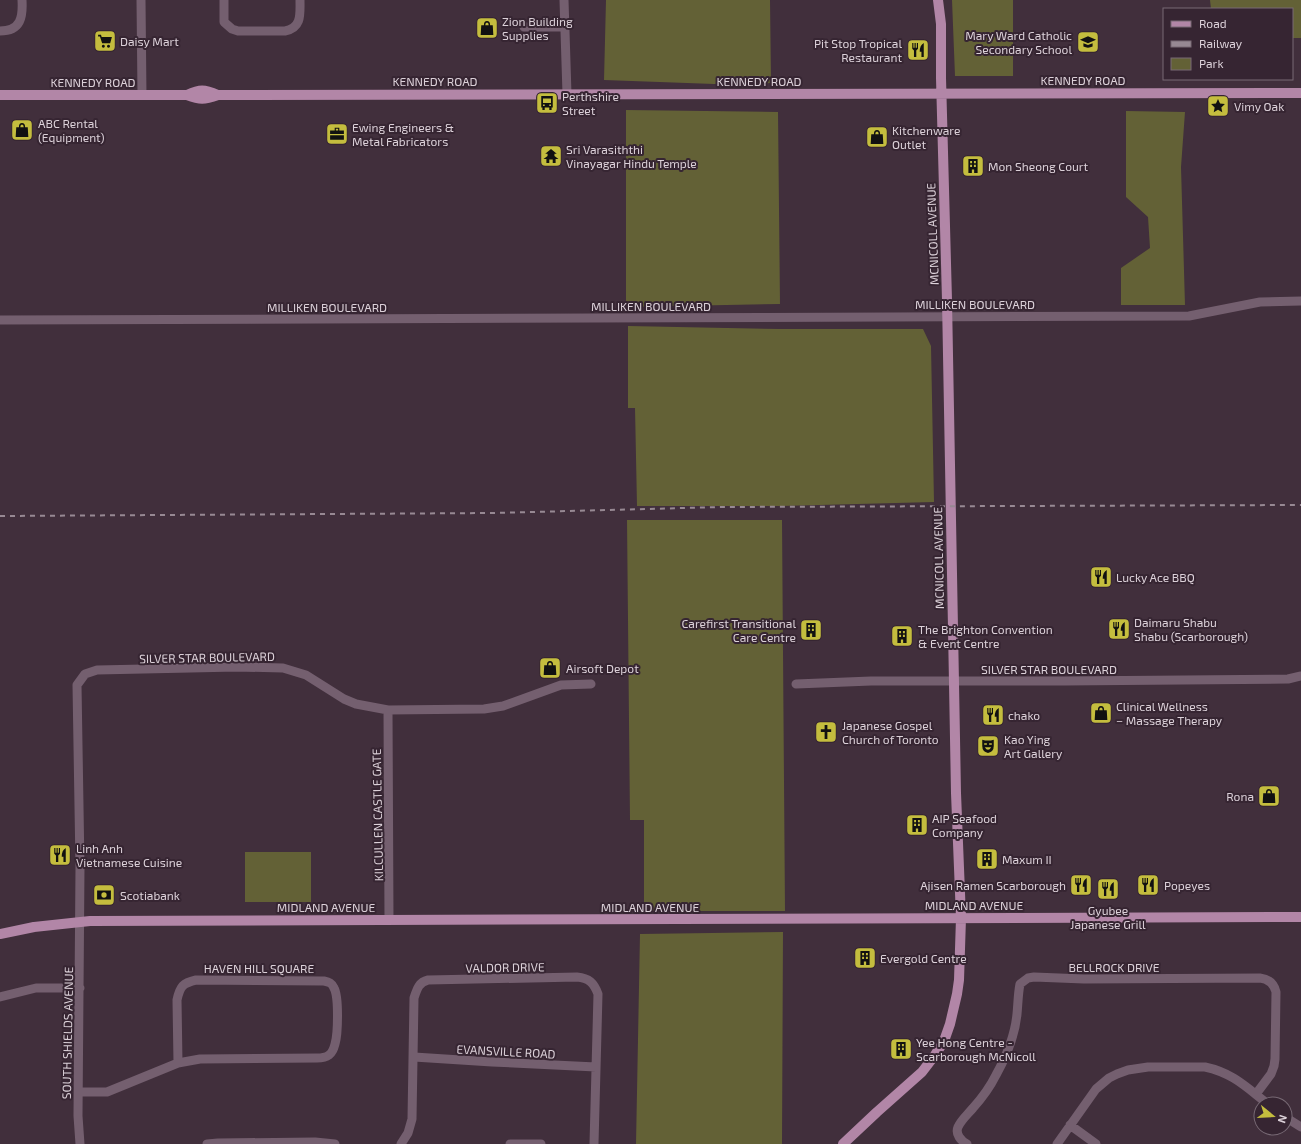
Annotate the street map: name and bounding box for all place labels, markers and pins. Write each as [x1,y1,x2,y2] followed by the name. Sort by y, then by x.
[502,14,573,42] place label: Zion Building Supplies
[474,15,500,41] shop icon: Zion Building Supplies
[92,28,118,54] supermarket icon: Daisy Mart
[965,28,1072,56] place label: Mary Ward Catholic Secondary School
[1075,29,1101,55] school or university icon: Mary Ward Catholic Secondary School
[120,34,179,48] place label: Daisy Mart
[814,36,902,64] place label: Pit Stop Tropical Restaurant
[905,37,931,63] restaurant icon: Pit Stop Tropical Restaurant
[562,89,619,117] place label: Perthshire Street
[534,90,560,116] bus stop icon: Perthshire Street
[1205,93,1231,119] place icon: Vimy Oak
[1234,99,1284,113] place label: Vimy Oak
[38,116,105,144] place label: ABC Rental (Equipment)
[9,117,35,143] shop icon: ABC Rental (Equipment)
[352,120,454,148] place label: Ewing Engineers & Metal Fabricators
[324,121,350,147] office icon: Ewing Engineers & Metal Fabricators
[892,123,960,151] place label: Kitchenware Outlet
[864,124,890,150] shop icon: Kitchenware Outlet
[566,142,697,170] place label: Sri Varasiththi Vinayagar Hindu Temple
[538,143,564,169] temple icon: Sri Varasiththi Vinayagar Hindu Temple
[960,153,986,179] building icon: Mon Sheong Court
[988,159,1089,173] place label: Mon Sheong Court
[1088,564,1114,590] restaurant icon: Lucky Ace BBQ
[1116,570,1195,585] place label: Lucky Ace BBQ
[1134,615,1248,643] place label: Daimaru Shabu Shabu (Scarborough)
[682,616,796,644] place label: Carefirst Transitional Care Centre
[1106,616,1132,642] restaurant icon: Daimaru Shabu Shabu (Scarborough)
[798,617,824,643] building icon: Carefirst Transitional Care Centre
[918,622,1053,650] place label: The Brighton Convention & Event Centre
[889,623,915,649] building icon: The Brighton Convention & Event Centre
[537,655,563,681] shop icon: Airsoft Depot
[566,661,639,675] place label: Airsoft Depot
[1116,699,1223,727] place label: Clinical Wellness – Massage Therapy
[1088,700,1114,726] shop icon: Clinical Wellness – Massage Therapy
[980,702,1006,728] restaurant icon: chako
[1008,708,1040,722] place label: chako
[842,718,939,746] place label: Japanese Gospel Church of Toronto
[813,719,839,745] church icon: Japanese Gospel Church of Toronto
[1004,732,1063,760] place label: Kao Ying Art Gallery
[975,733,1001,759] theatre icon: Kao Ying Art Gallery
[1256,783,1282,809] shop icon: Rona
[1226,789,1254,803] place label: Rona
[932,811,997,839] place label: AIP Seafood Company
[904,812,930,838] building icon: AIP Seafood Company
[76,841,182,869] place label: Linh Anh Vietnamese Cuisine
[47,842,73,868] restaurant icon: Linh Anh Vietnamese Cuisine
[974,846,1000,872] building icon: Maxum II
[1002,852,1052,866] place label: Maxum II
[1068,872,1094,898] restaurant icon: Ajisen Ramen Scarborough
[1135,872,1161,898] restaurant icon: Popeyes
[1095,876,1121,902] restaurant icon: Gyubee Japanese Grill
[920,878,1066,893] place label: Ajisen Ramen Scarborough
[1164,878,1210,892] place label: Popeyes
[91,882,117,908] bank icon: Scotiabank
[120,888,180,902] place label: Scotiabank
[1070,903,1146,931] place label: Gyubee Japanese Grill
[852,945,878,971] building icon: Evergold Centre
[880,951,967,965] place label: Evergold Centre
[916,1035,1036,1063] place label: Yee Hong Centre - Scarborough McNicoll
[888,1036,914,1062] building icon: Yee Hong Centre - Scarborough McNicoll

